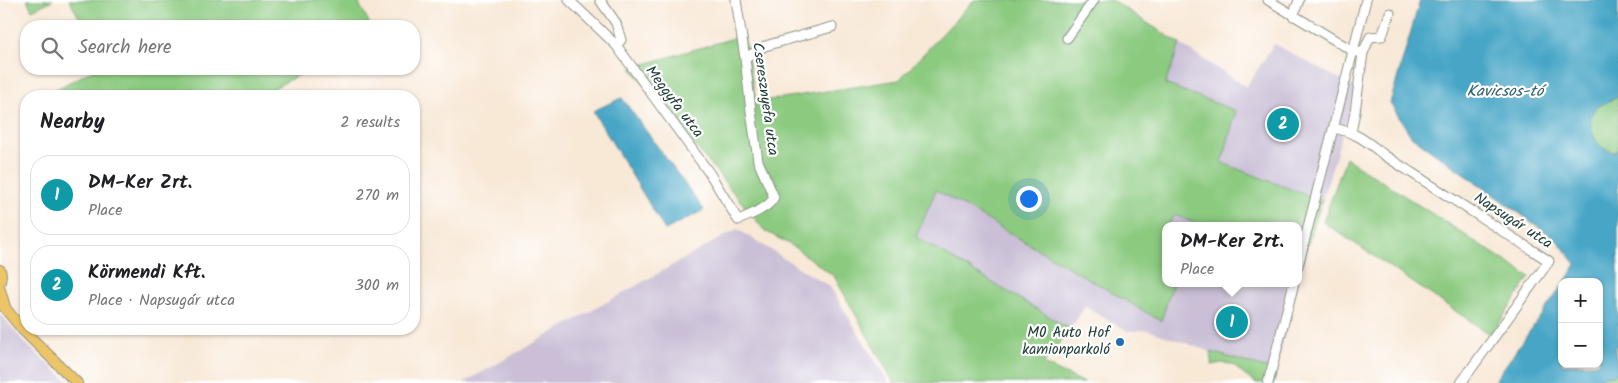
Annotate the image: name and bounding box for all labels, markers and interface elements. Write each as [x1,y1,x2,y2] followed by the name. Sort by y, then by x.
[20,20,420,75] search box
[78,33,172,63] text: Search here
[38,34,66,62] icon: search
[745,41,785,157] street label: Cseresznyefa utca
[639,61,709,143] street label: Meggyfa utca
[1467,79,1547,104] water label: Kavicsos-tó
[1267,105,1299,143] pin: 2
[40,106,105,139] text: Nearby
[340,110,400,135] text: 2 results
[88,168,192,198] text: DM-Ker Zrt.
[55,183,59,208] text: 1
[355,183,399,208] text: 270 m
[1016,186,1042,212] your location
[1469,186,1557,256] street label: Napsugár utca
[88,198,122,223] text: Place
[1162,222,1302,287] popup
[1180,227,1284,257] text: DM-Ker Zrt.
[1180,257,1214,282] text: Place
[88,258,206,288] text: Körmendi Kft.
[52,273,62,298] text: 2
[355,273,399,298] text: 300 m
[1558,278,1603,368] map controls
[1558,278,1603,323] button: +
[88,288,235,313] text: Place · Napsugár utca
[1216,303,1248,341] pin: 1
[1022,321,1111,362] place label: M0 Auto Hof kamionparkoló
[1558,323,1603,368] button: −
[1114,336,1126,348] marker: M0 Auto Hof kamionparkoló

